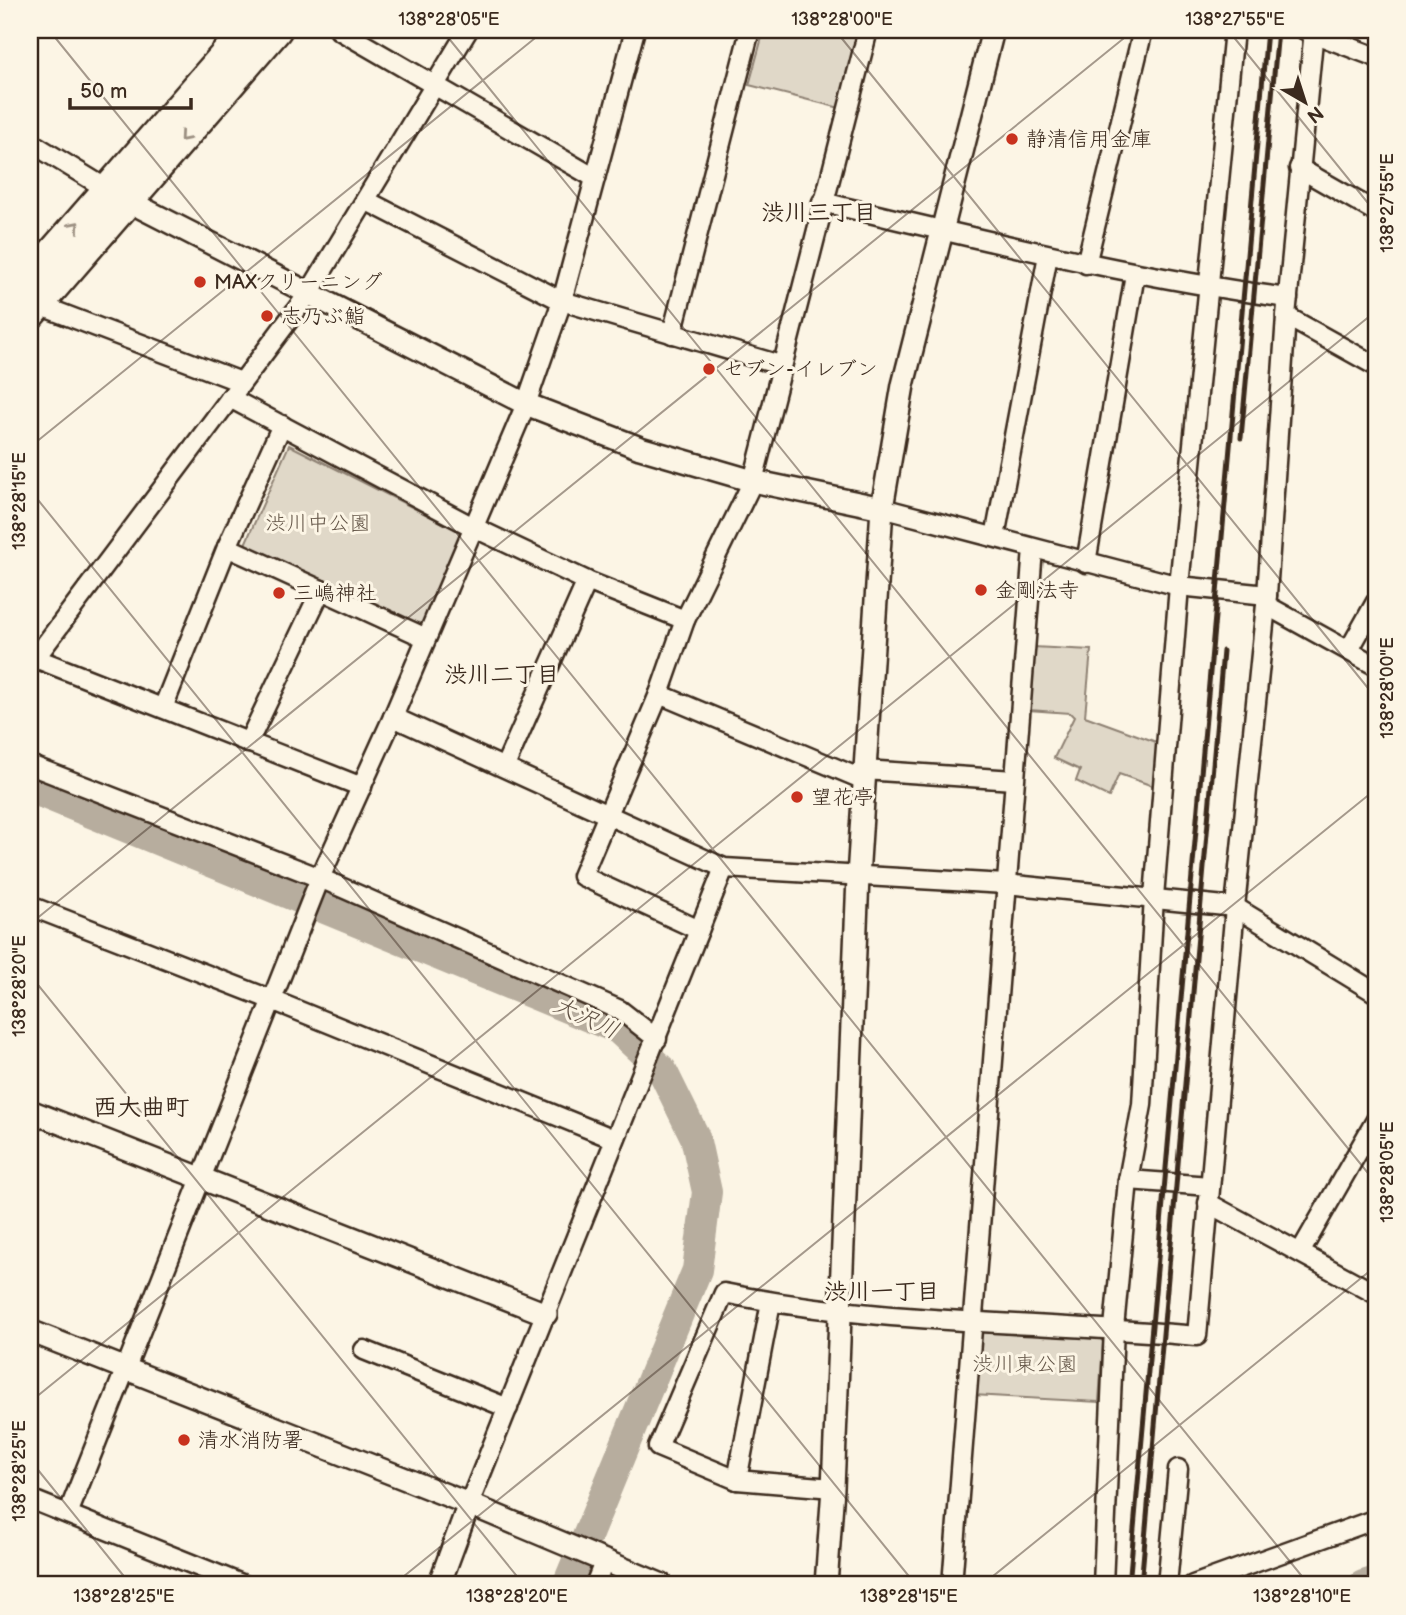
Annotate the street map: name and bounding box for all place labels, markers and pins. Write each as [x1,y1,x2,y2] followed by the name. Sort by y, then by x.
[1026,127,1152,152] place label: 静清信用金庫
[1004,131,1020,147] marker: 静清信用金庫
[214,270,383,295] place label: MAXクリーニング
[192,274,208,290] marker: MAXクリーニング
[281,304,365,329] place label: 志乃ぶ鮨
[259,308,275,324] marker: 志乃ぶ鮨
[723,357,878,382] place label: セブン-イレブン
[701,361,717,377] marker: セブン-イレブン
[995,578,1079,603] place label: 金剛法寺
[293,581,377,606] place label: 三嶋神社
[973,582,989,598] marker: 金剛法寺
[271,585,287,601] marker: 三嶋神社
[811,785,874,810] place label: 望花亭
[789,789,805,805] marker: 望花亭
[198,1428,303,1453] place label: 清水消防署
[176,1432,192,1448] marker: 清水消防署

